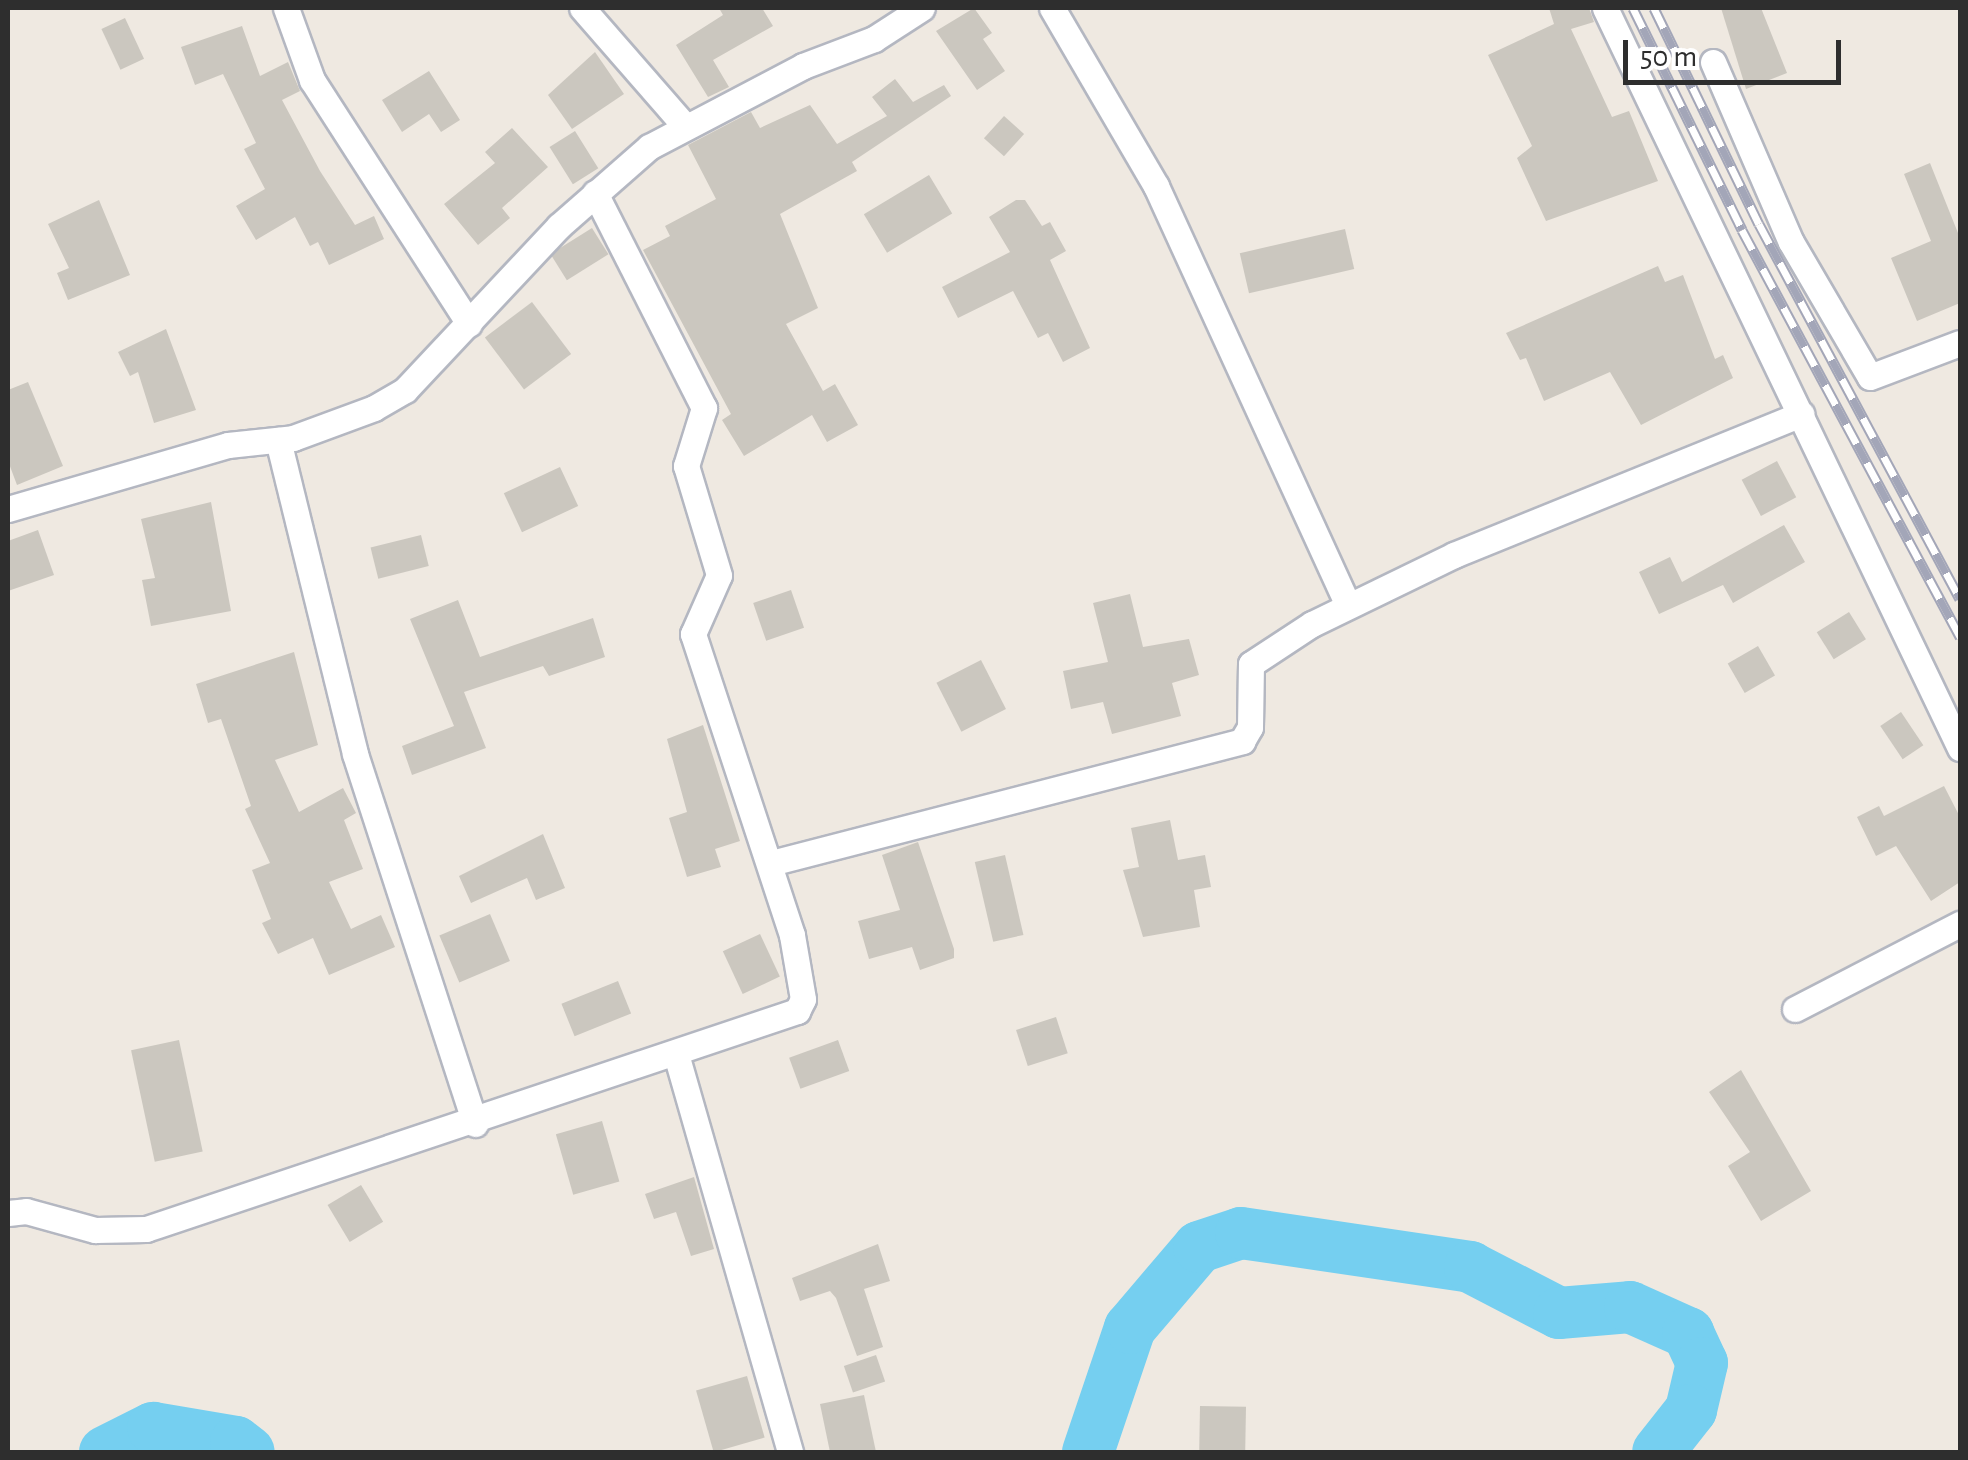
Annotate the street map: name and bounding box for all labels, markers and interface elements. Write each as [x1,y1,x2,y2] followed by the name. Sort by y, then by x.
[1628,20,1846,82] scale bar
[1640,42,1697,72] text: 50 m

